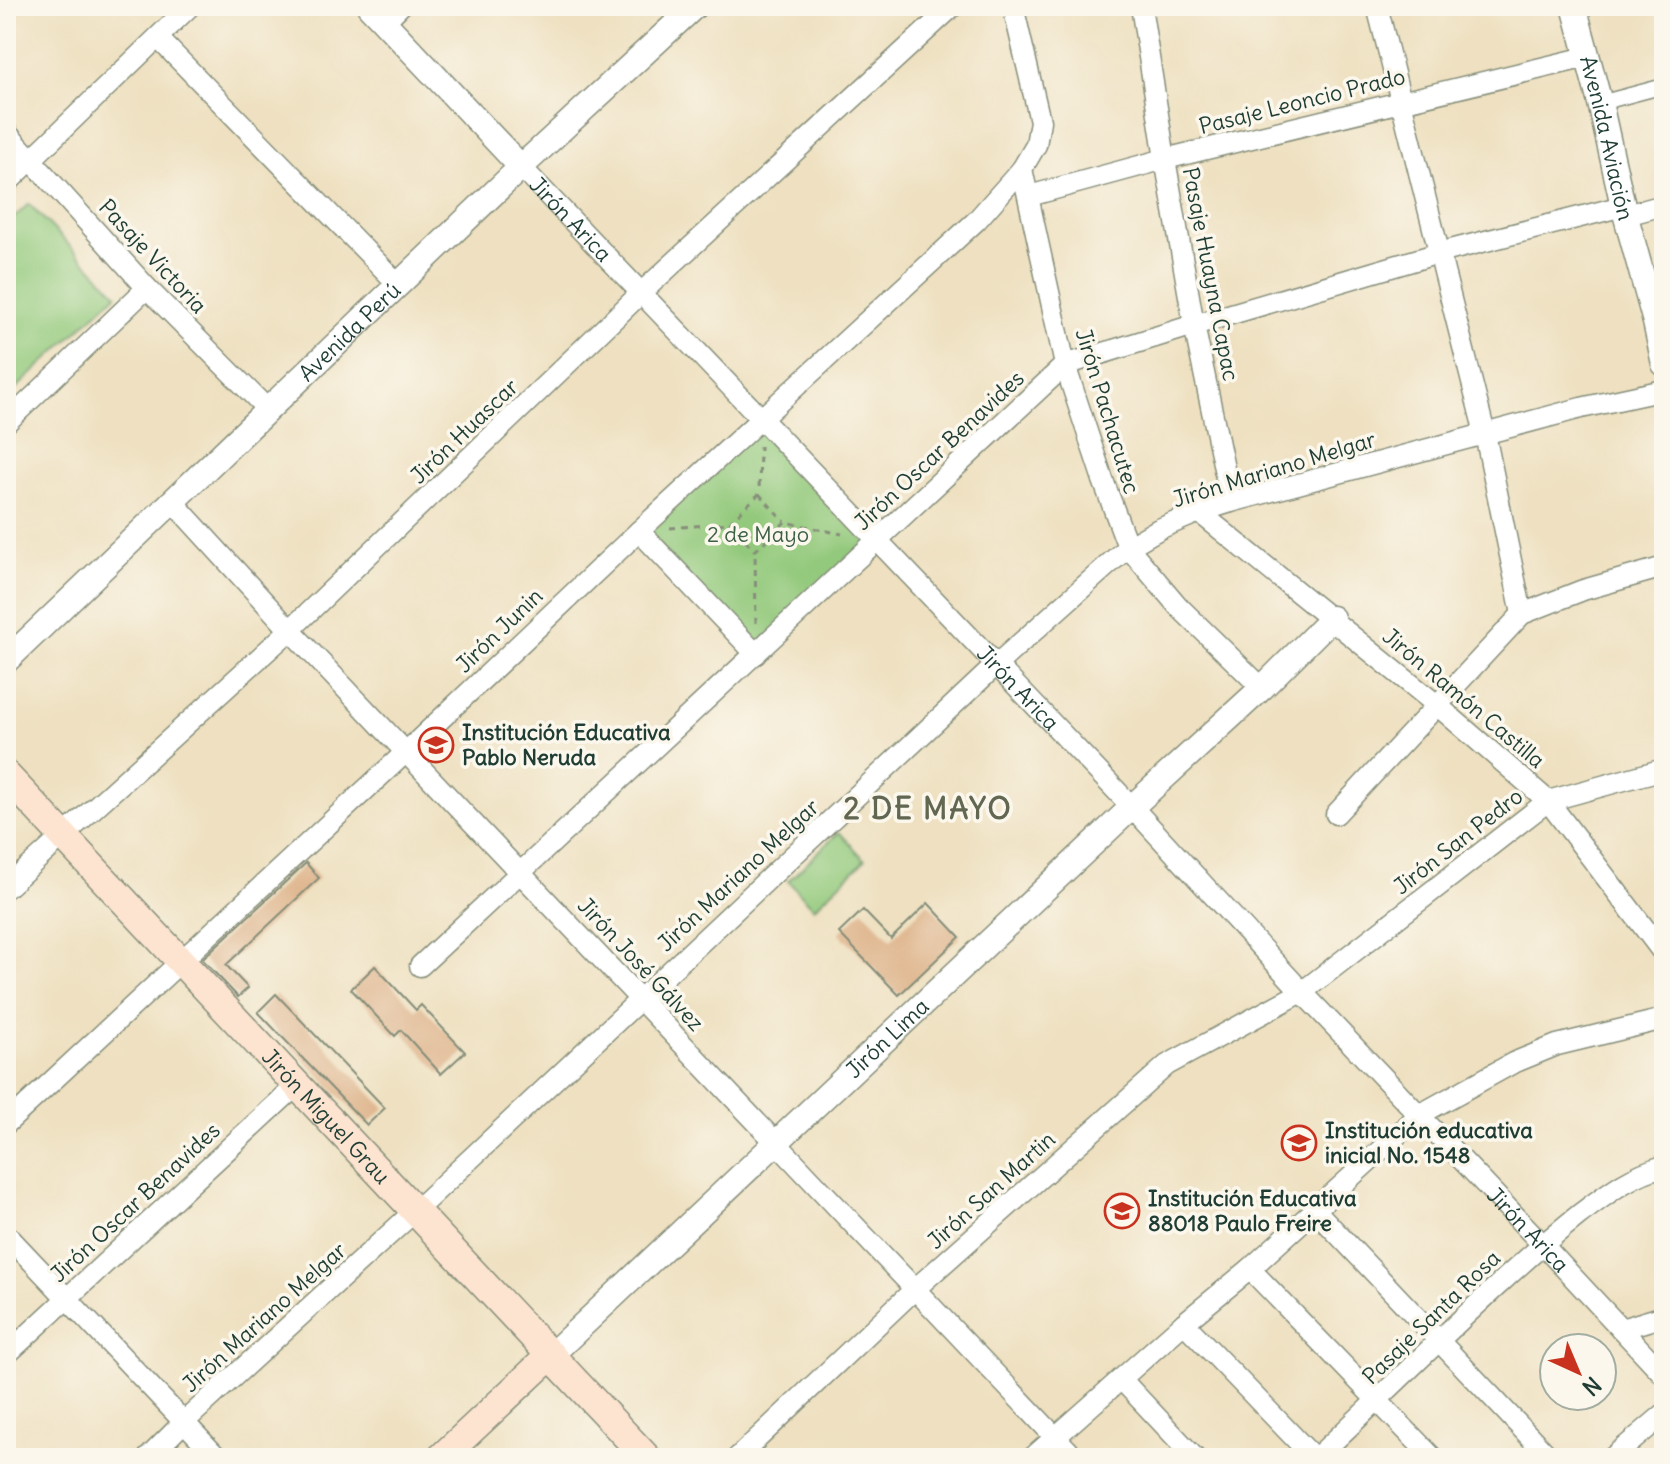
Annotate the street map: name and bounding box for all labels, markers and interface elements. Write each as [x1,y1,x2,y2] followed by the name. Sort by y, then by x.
[1574,52,1640,223] street label: Avenida Aviación
[1196,62,1408,140] street label: Pasaje Leoncio Prado
[1177,165,1245,383] street label: Pasaje Huayna Capac
[524,171,618,267] street label: Jirón Arica
[93,193,213,319] street label: Pasaje Victoria
[293,276,407,387] street label: Avenida Perú
[1070,325,1146,497] street label: Jirón Pachacutec
[848,364,1030,536] street label: Jirón Oscar Benavides
[404,373,524,489] street label: Jirón Huascar
[1169,425,1379,513] street label: Jirón Mariano Melgar
[707,520,809,548] park label: 2 de Mayo
[450,582,548,678] street label: Jirón Junin
[1377,622,1551,774] street label: Jirón Ramón Castilla
[971,639,1065,736] street label: Jirón Arica
[462,718,671,771] place label: Institución Educativa Pablo Neruda
[417,726,455,764] school or university icon: Institución Educativa Pablo Neruda
[1388,782,1528,900] street label: Jirón San Pedro
[843,789,1013,827] district label: 2 DE MAYO
[651,793,825,957] street label: Jirón Mariano Melgar
[572,891,710,1037] street label: Jirón José Gálvez
[840,992,935,1084] street label: Jirón Lima
[256,1043,397,1190] street label: Jirón Miguel Grau
[44,1116,226,1288] street label: Jirón Oscar Benavides
[1325,1116,1533,1169] place label: Institución educativa inicial No. 1548
[1280,1124,1318,1162] school or university icon: Institución educativa inicial No. 1548
[921,1125,1061,1255] street label: Jirón San Martin
[1481,1181,1575,1278] street label: Jirón Arica
[1148,1184,1357,1237] place label: Institución Educativa 88018 Paulo Freire
[1103,1192,1141,1230] school or university icon: Institución Educativa 88018 Paulo Freire
[176,1236,352,1398] street label: Jirón Mariano Melgar
[1356,1244,1506,1390] street label: Pasaje Santa Rosa
[1538,1332,1618,1412] north arrow
[1577,1371,1607,1402] text: N

